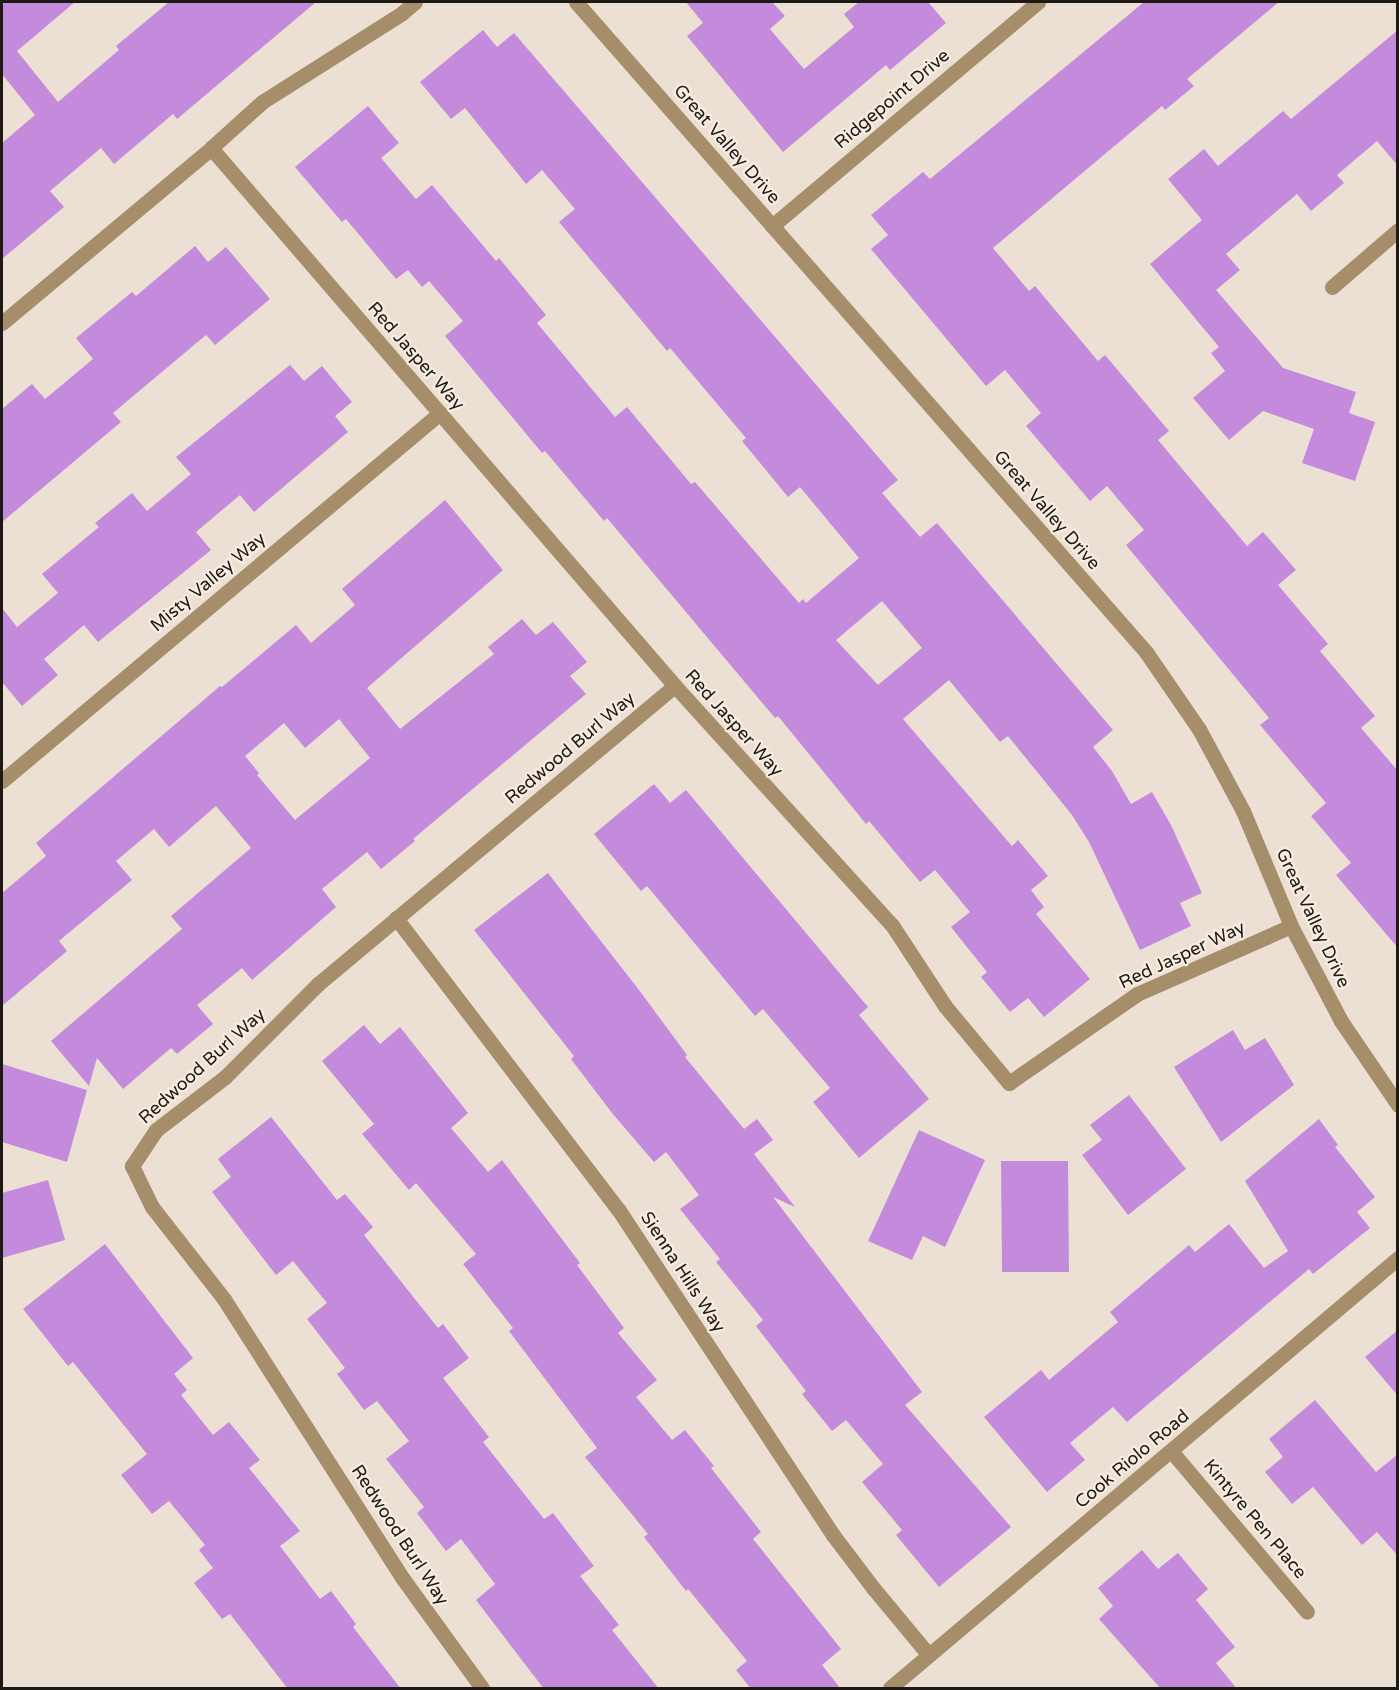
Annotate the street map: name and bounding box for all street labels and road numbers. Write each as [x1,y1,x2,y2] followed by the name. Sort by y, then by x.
[830,45,954,153] street label: Ridgepoint Drive
[669,80,785,208] street label: Great Valley Drive
[363,297,469,415] street label: Red Jasper Way
[989,446,1105,574] street label: Great Valley Drive
[146,528,270,636] street label: Misty Valley Way
[680,665,788,781] street label: Red Jasper Way
[501,687,639,809] street label: Redwood Burl Way
[1271,845,1355,991] street label: Great Valley Drive
[1116,916,1248,994] street label: Red Jasper Way
[134,1003,270,1129] street label: Redwood Burl Way
[636,1208,730,1336] street label: Sienna Hills Way
[1071,1405,1193,1513] street label: Cook Riolo Road
[1199,1455,1311,1583] street label: Kintyre Pen Place
[347,1461,453,1609] street label: Redwood Burl Way

